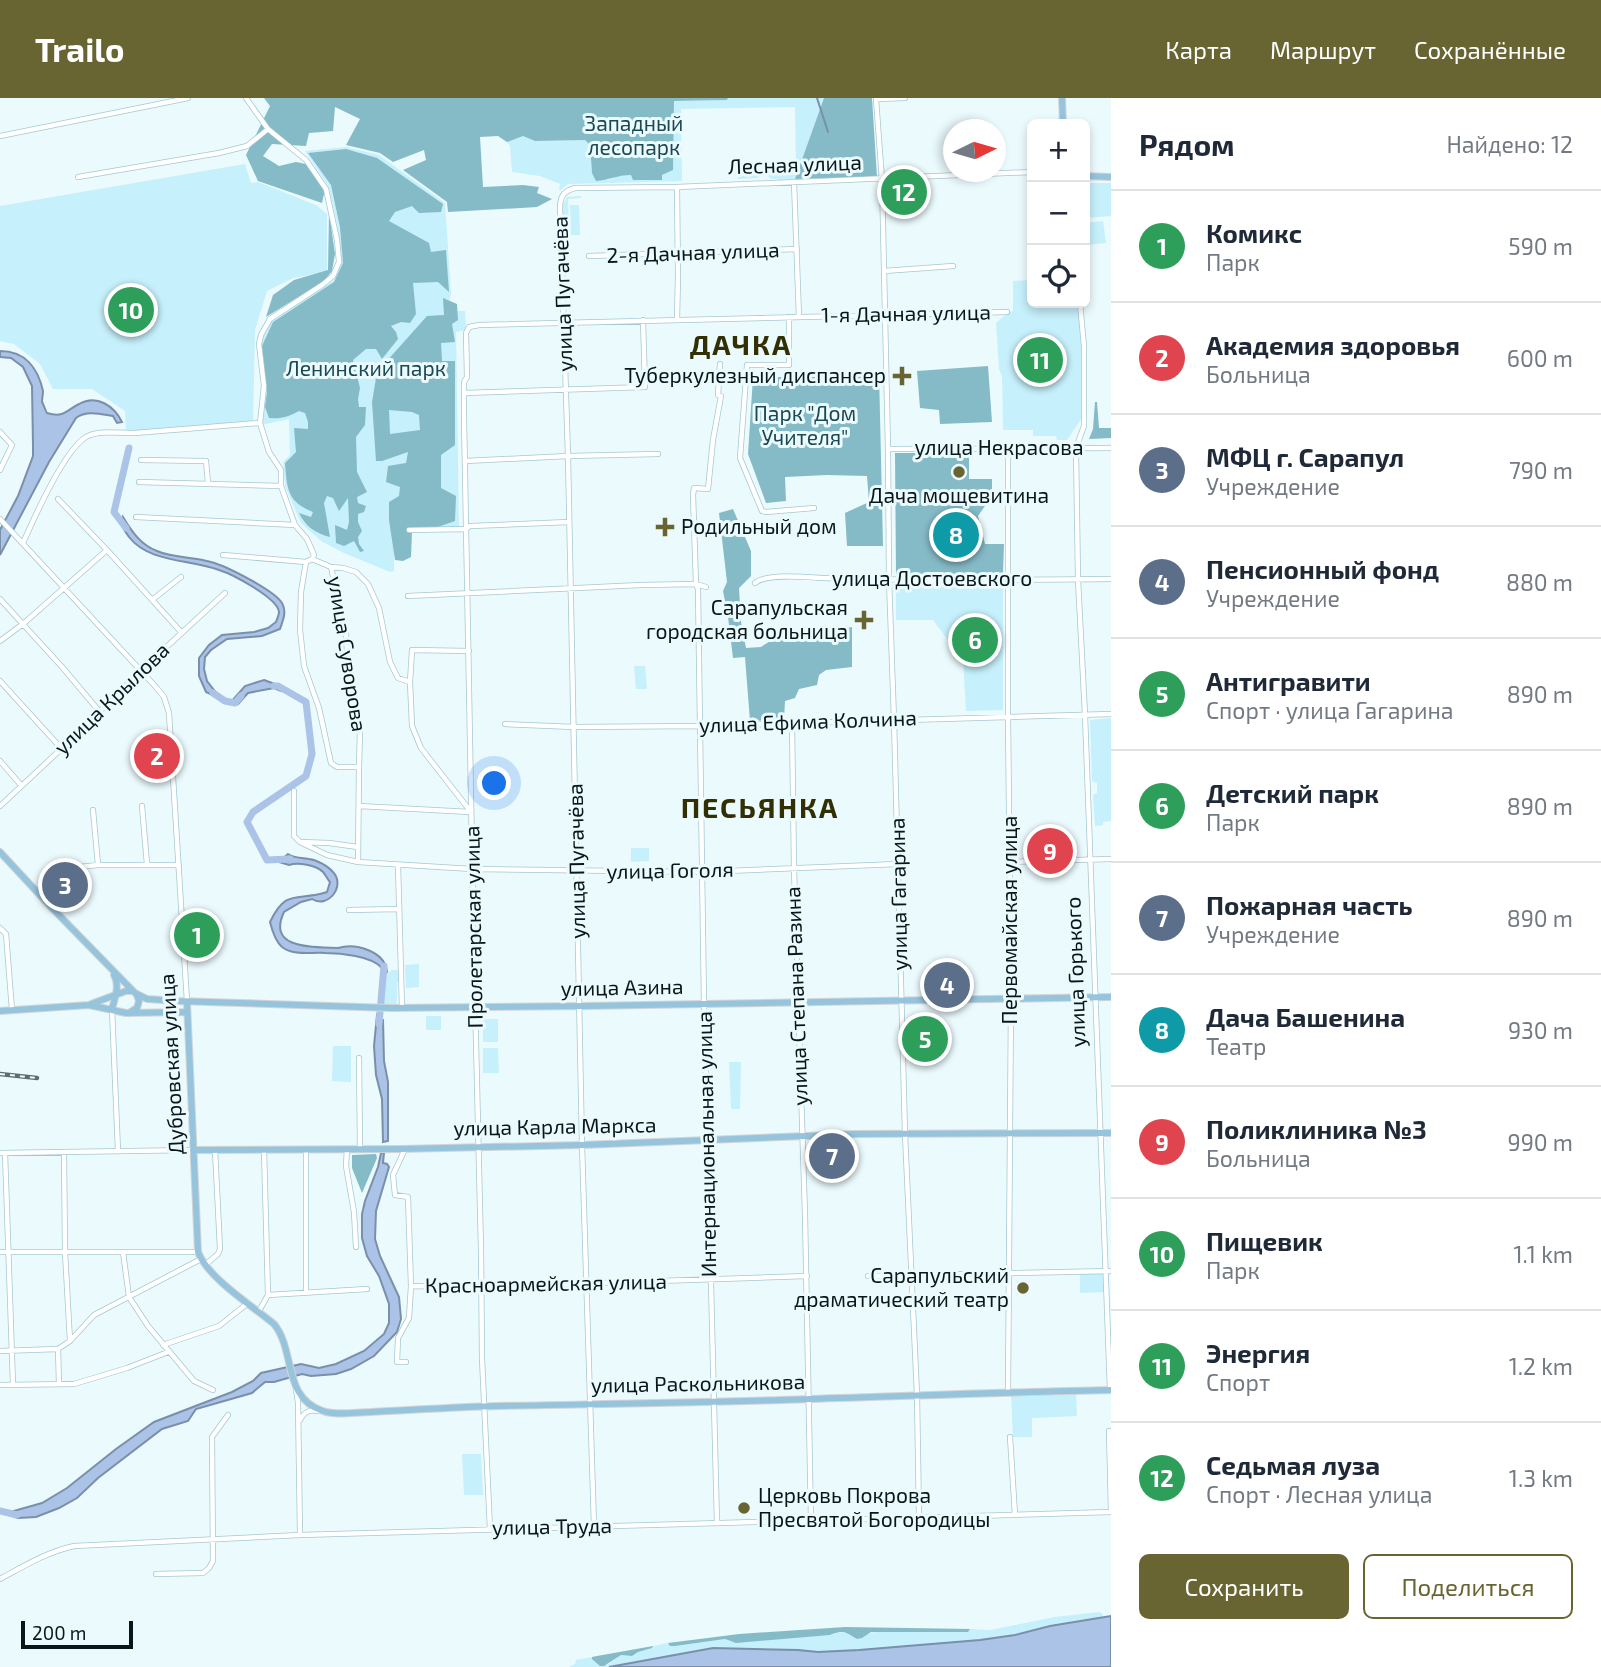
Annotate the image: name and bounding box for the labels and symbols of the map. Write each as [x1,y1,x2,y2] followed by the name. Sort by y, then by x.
[585,110,683,159] park label: Западный лесопарк
[943,119,1006,182] north arrow
[728,149,862,179] street label: Лесная улица
[881,166,927,218] pin: 12
[546,216,578,372] street label: улица Пугачёва
[606,236,780,268] street label: 2-я Дачная улица
[108,284,154,336] pin: 10
[821,299,991,327] street label: 1-я Дачная улица
[690,327,792,361] district label: ДАЧКА
[1017,334,1063,386] pin: 11
[286,355,446,380] park label: Ленинский парк
[624,362,886,388] place label: Туберкулезный диспансер
[892,366,912,386] marker: Туберкулезный диспансер
[754,400,856,449] park label: Парк "Дом Учителя"
[914,434,1084,460] street label: улица Некрасова
[951,464,967,480] marker: Дача мощевитина
[869,482,1049,507] place label: Дача мощевитина
[933,509,979,561] pin: 8
[681,513,837,538] place label: Родильный дом
[655,517,675,537] marker: Родильный дом
[832,565,1032,591] street label: улица Достоевского
[323,574,373,734] street label: улица Суворова
[646,594,848,643] place label: Сарапульская городская больница
[854,610,874,630] marker: Сарапульская городская больница
[952,614,998,666] pin: 6
[48,637,174,760] street label: улица Крылова
[699,704,917,738] street label: улица Ефима Колчина
[134,730,180,782] pin: 2
[477,766,511,800] your location
[562,783,590,939] street label: улица Пугачёва
[681,790,839,824] district label: ПЕСЬЯНКА
[996,816,1022,1024] street label: Первомайская улица
[884,817,912,971] street label: улица Гагарина
[458,825,488,1029] street label: Пролетарская улица
[1027,825,1073,877] pin: 9
[606,856,734,884] street label: улица Гоголя
[42,859,88,911] pin: 3
[779,886,813,1106] street label: улица Степана Разина
[1059,896,1091,1048] street label: улица Горького
[174,909,220,961] pin: 1
[924,959,970,1011] pin: 4
[153,973,189,1155] street label: Дубровская улица
[560,973,684,1001] street label: улица Азина
[691,1011,721,1277] street label: Интернациональная улица
[902,1013,948,1065] pin: 5
[453,1111,657,1141] street label: улица Карла Маркса
[809,1130,855,1182] pin: 7
[794,1262,1009,1311] place label: Сарапульский драматический театр
[425,1268,667,1298] street label: Красноармейская улица
[1015,1280,1031,1296] marker: Сарапульский драматический театр
[591,1368,805,1398] street label: улица Раскольникова
[758,1482,990,1531] place label: Церковь Покрова Пресвятой Богородицы
[736,1500,752,1516] marker: Церковь Покрова Пресвятой Богородицы
[492,1512,612,1540] street label: улица Труда
[21,1618,133,1650] scale bar

